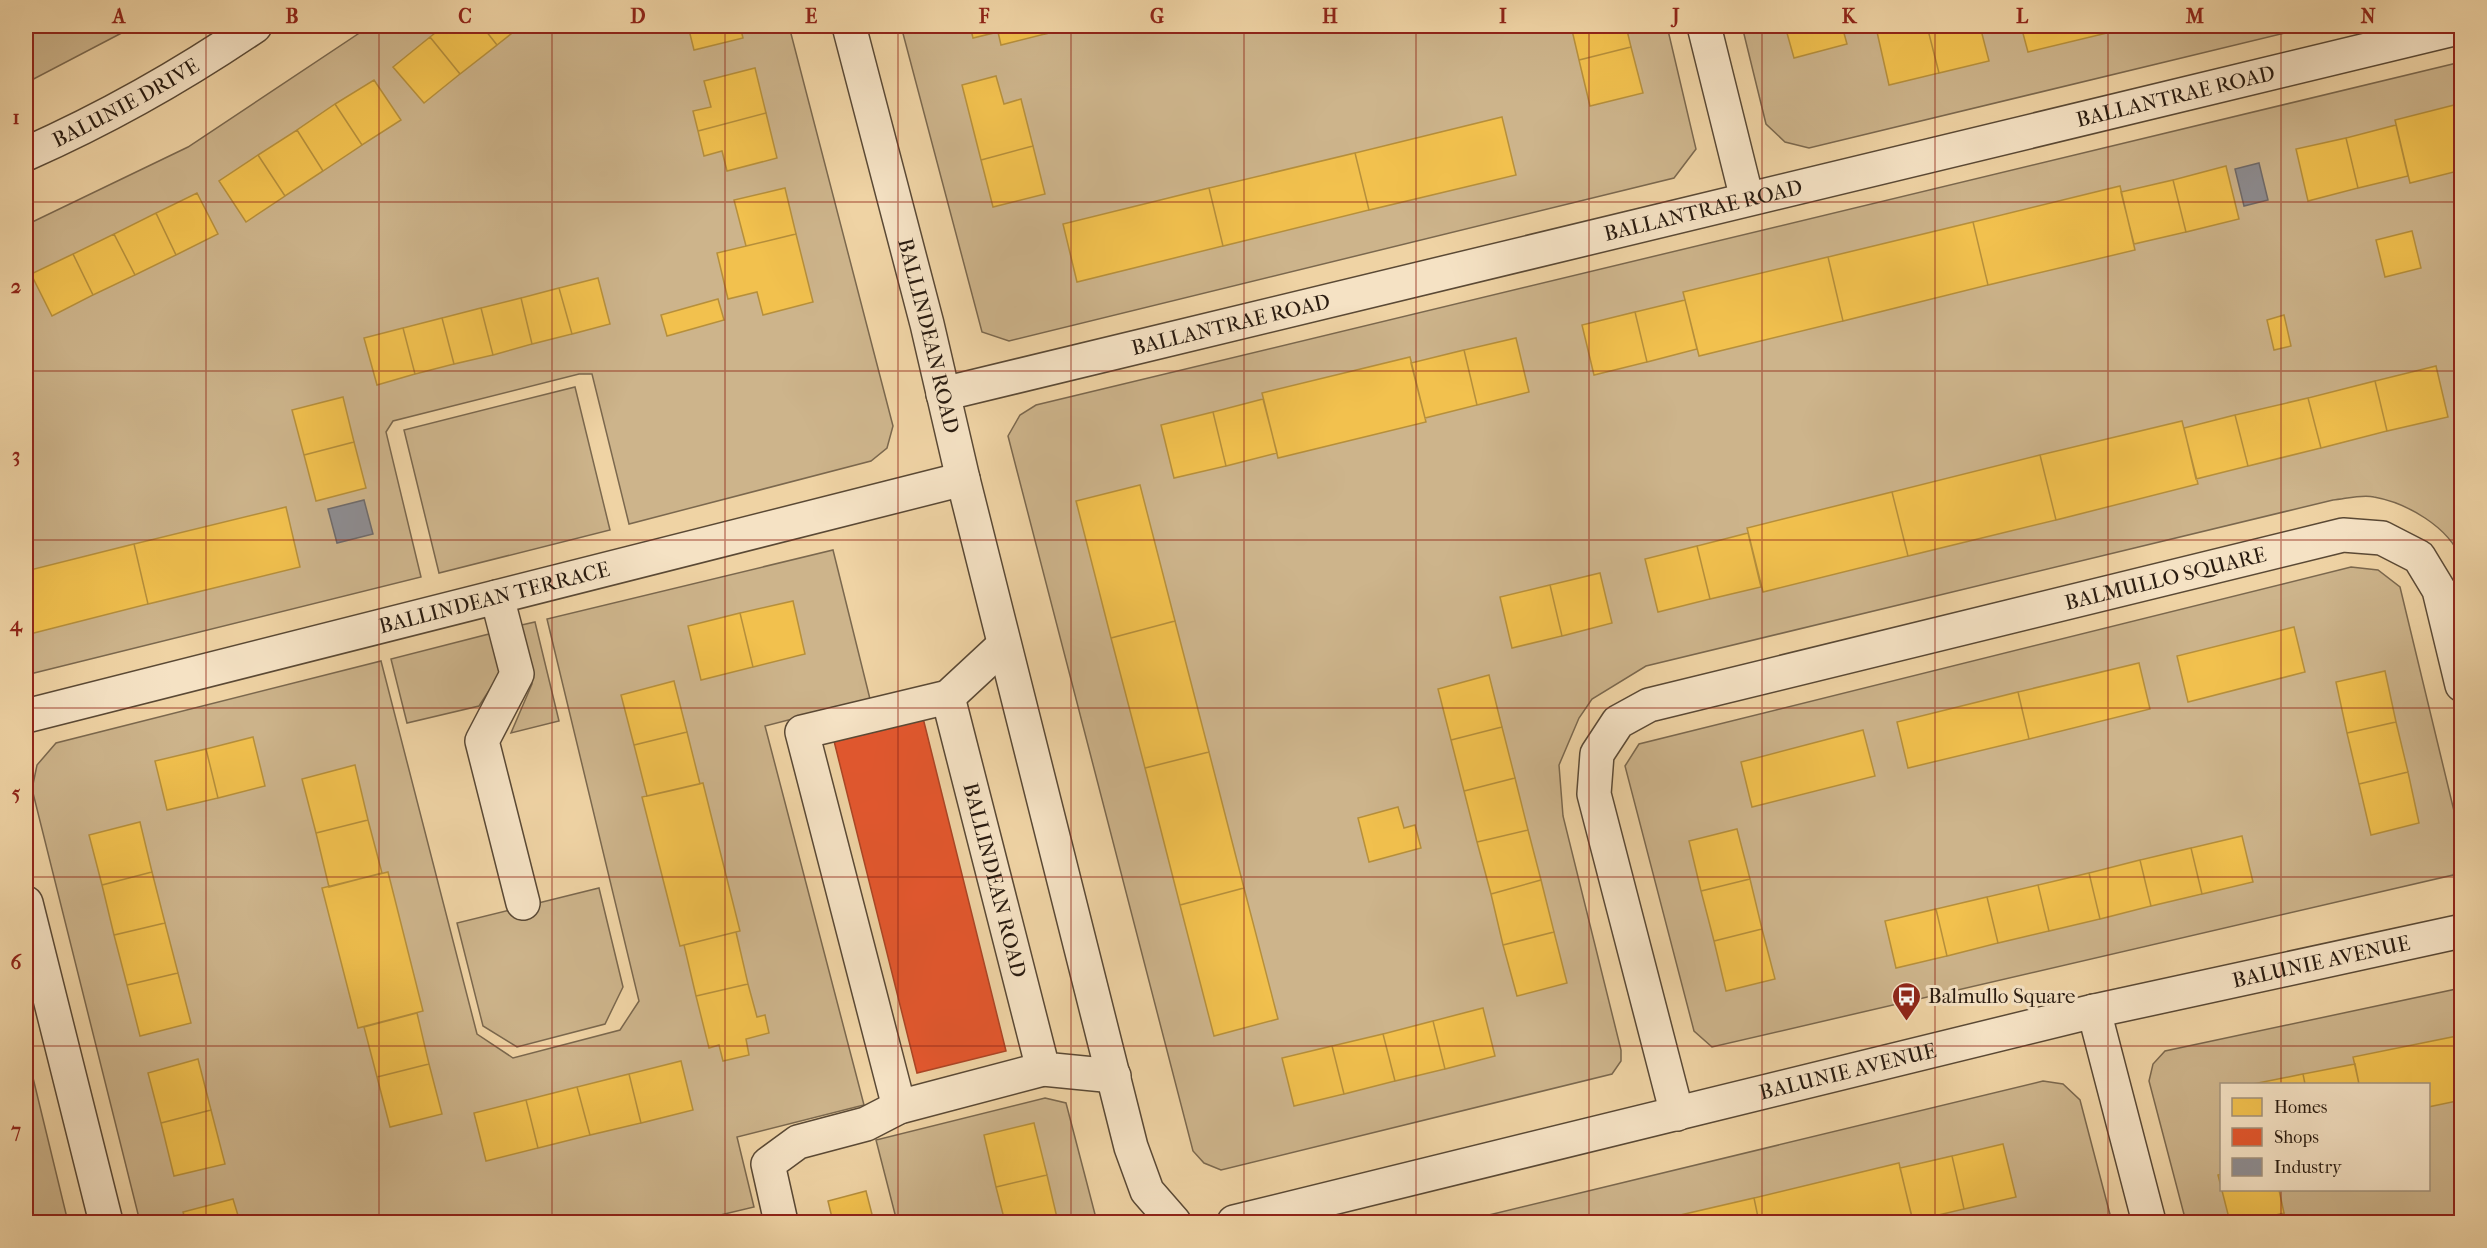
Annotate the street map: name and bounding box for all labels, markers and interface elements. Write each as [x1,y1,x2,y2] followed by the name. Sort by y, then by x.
[111,5,127,28] text: A
[285,5,299,28] text: B
[458,5,472,28] text: C
[630,5,646,28] text: D
[805,5,817,28] text: E
[978,5,990,28] text: F
[1150,5,1164,28] text: G
[1322,5,1338,28] text: H
[1499,5,1507,28] text: I
[1670,5,1680,28] text: J
[1842,5,1858,28] text: K
[2016,5,2029,28] text: L
[2185,5,2205,28] text: M
[2360,5,2376,28] text: N
[48,53,203,152] street label: BALUNIE DRIVE
[2074,61,2277,132] street label: BALLANTRAE ROAD
[12,106,20,129] text: 1
[1601,175,1805,246] street label: BALLANTRAE ROAD
[893,236,964,436] street label: BALLINDEAN ROAD
[11,275,21,298] text: 2
[1129,289,1332,360] street label: BALLANTRAE ROAD
[12,444,20,467] text: 3
[2062,542,2269,615] street label: BALMULLO SQUARE
[376,557,612,638] street label: BALLINDEAN TERRACE
[9,613,23,637] text: 4
[958,780,1031,980] street label: BALLINDEAN ROAD
[12,782,21,805] text: 5
[2230,931,2413,993] street label: BALUNIE AVENUE
[11,951,23,974] text: 6
[1891,980,1923,1022] bus stop icon: Balmullo Square
[1928,984,2075,1008] place label: Balmullo Square
[1757,1038,1939,1105] street label: BALUNIE AVENUE
[2220,1083,2430,1191] legend
[2274,1097,2328,1118] text: Homes
[10,1119,21,1142] text: 7
[2274,1127,2319,1148] text: Shops
[2274,1157,2343,1178] text: Industry

